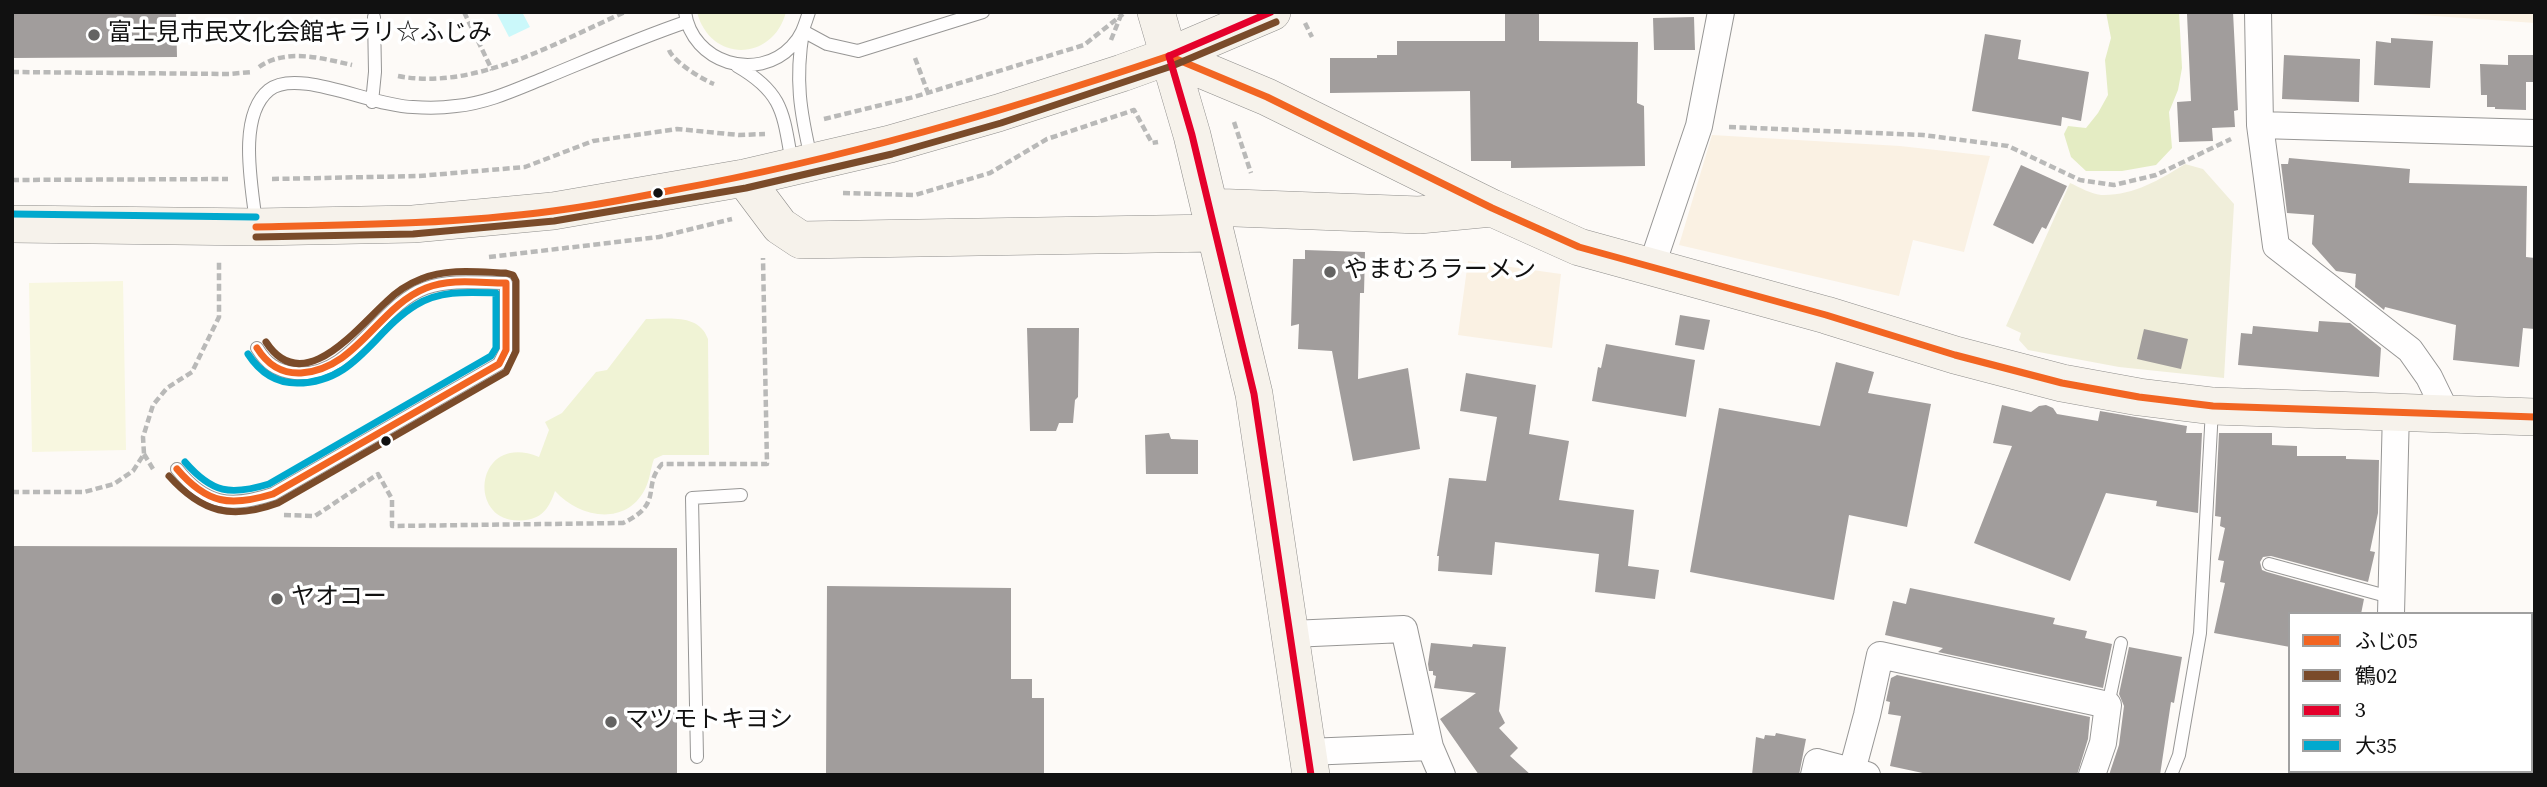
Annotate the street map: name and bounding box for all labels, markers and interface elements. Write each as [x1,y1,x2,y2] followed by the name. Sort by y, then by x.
[108,21,492,49] place label: 富士見市民文化会館キラリ☆ふじみ
[86,27,102,43] marker: 富士見市民文化会館キラリ☆ふじみ
[651,186,665,200] unlabelled marker
[1344,258,1536,286] place label: やまむろラーメン
[1322,264,1338,280] marker: やまむろラーメン
[379,434,393,448] unlabelled marker
[291,585,387,613] place label: ヤオコー
[269,591,285,607] marker: ヤオコー
[2288,612,2533,773] legend
[2355,626,2418,658] text: ふじ05
[2355,661,2397,693] text: 鶴02
[2355,695,2366,727] text: 3
[625,708,793,736] place label: マツモトキヨシ
[603,714,619,730] marker: マツモトキヨシ
[2355,731,2397,763] text: 大35

